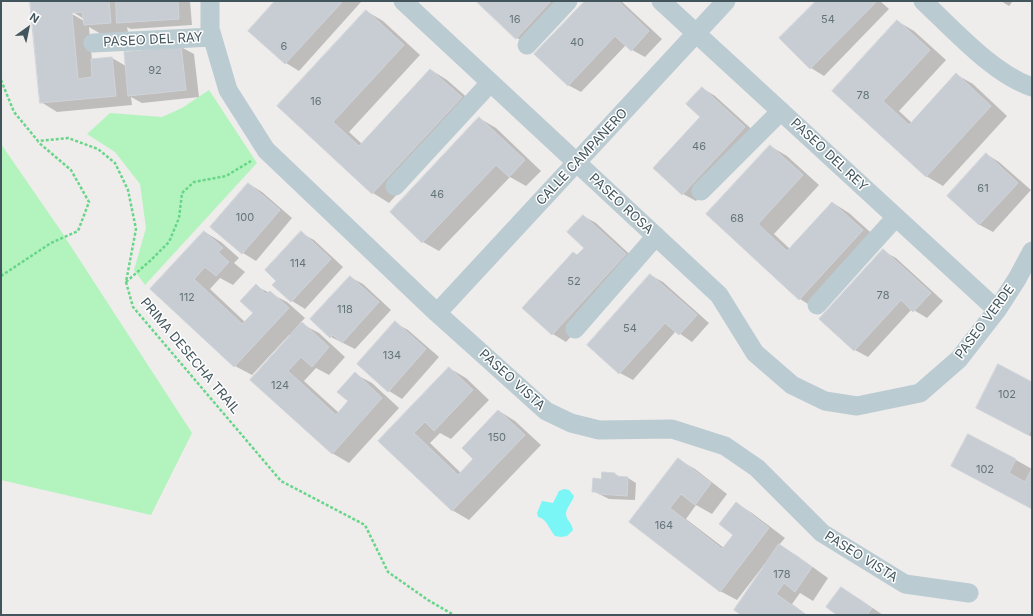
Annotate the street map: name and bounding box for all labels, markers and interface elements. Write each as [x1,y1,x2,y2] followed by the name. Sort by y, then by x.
[8,8,48,48] north arrow
[27,10,42,26] text: N
[509,13,521,27] house number: 16
[821,13,835,27] house number: 54
[103,30,203,50] street label: PASEO DEL RAY
[570,36,584,50] house number: 40
[281,40,287,54] house number: 6
[148,64,162,78] house number: 92
[857,89,869,103] house number: 78
[310,95,322,109] house number: 16
[533,105,631,209] street label: CALLE CAMPANERO
[787,115,871,195] street label: PASEO DEL REY
[692,140,706,154] house number: 46
[586,170,656,238] street label: PASEO ROSA
[977,182,989,196] house number: 61
[430,188,444,202] house number: 46
[236,211,254,225] house number: 100
[730,212,744,226] house number: 68
[290,257,306,271] house number: 114
[567,275,581,289] house number: 52
[952,282,1018,362] street label: PASEO VERDE
[877,289,889,303] house number: 78
[179,291,195,305] house number: 112
[137,295,243,417] street label: PRIMA DESECHA TRAIL
[337,303,353,317] house number: 118
[623,322,637,336] house number: 54
[476,346,548,414] street label: PASEO VISTA
[383,349,401,363] house number: 134
[271,379,289,393] house number: 124
[998,388,1016,402] house number: 102
[488,431,506,445] house number: 150
[976,463,994,477] house number: 102
[655,519,673,533] house number: 164
[822,528,900,586] street label: PASEO VISTA
[773,568,791,582] house number: 178

